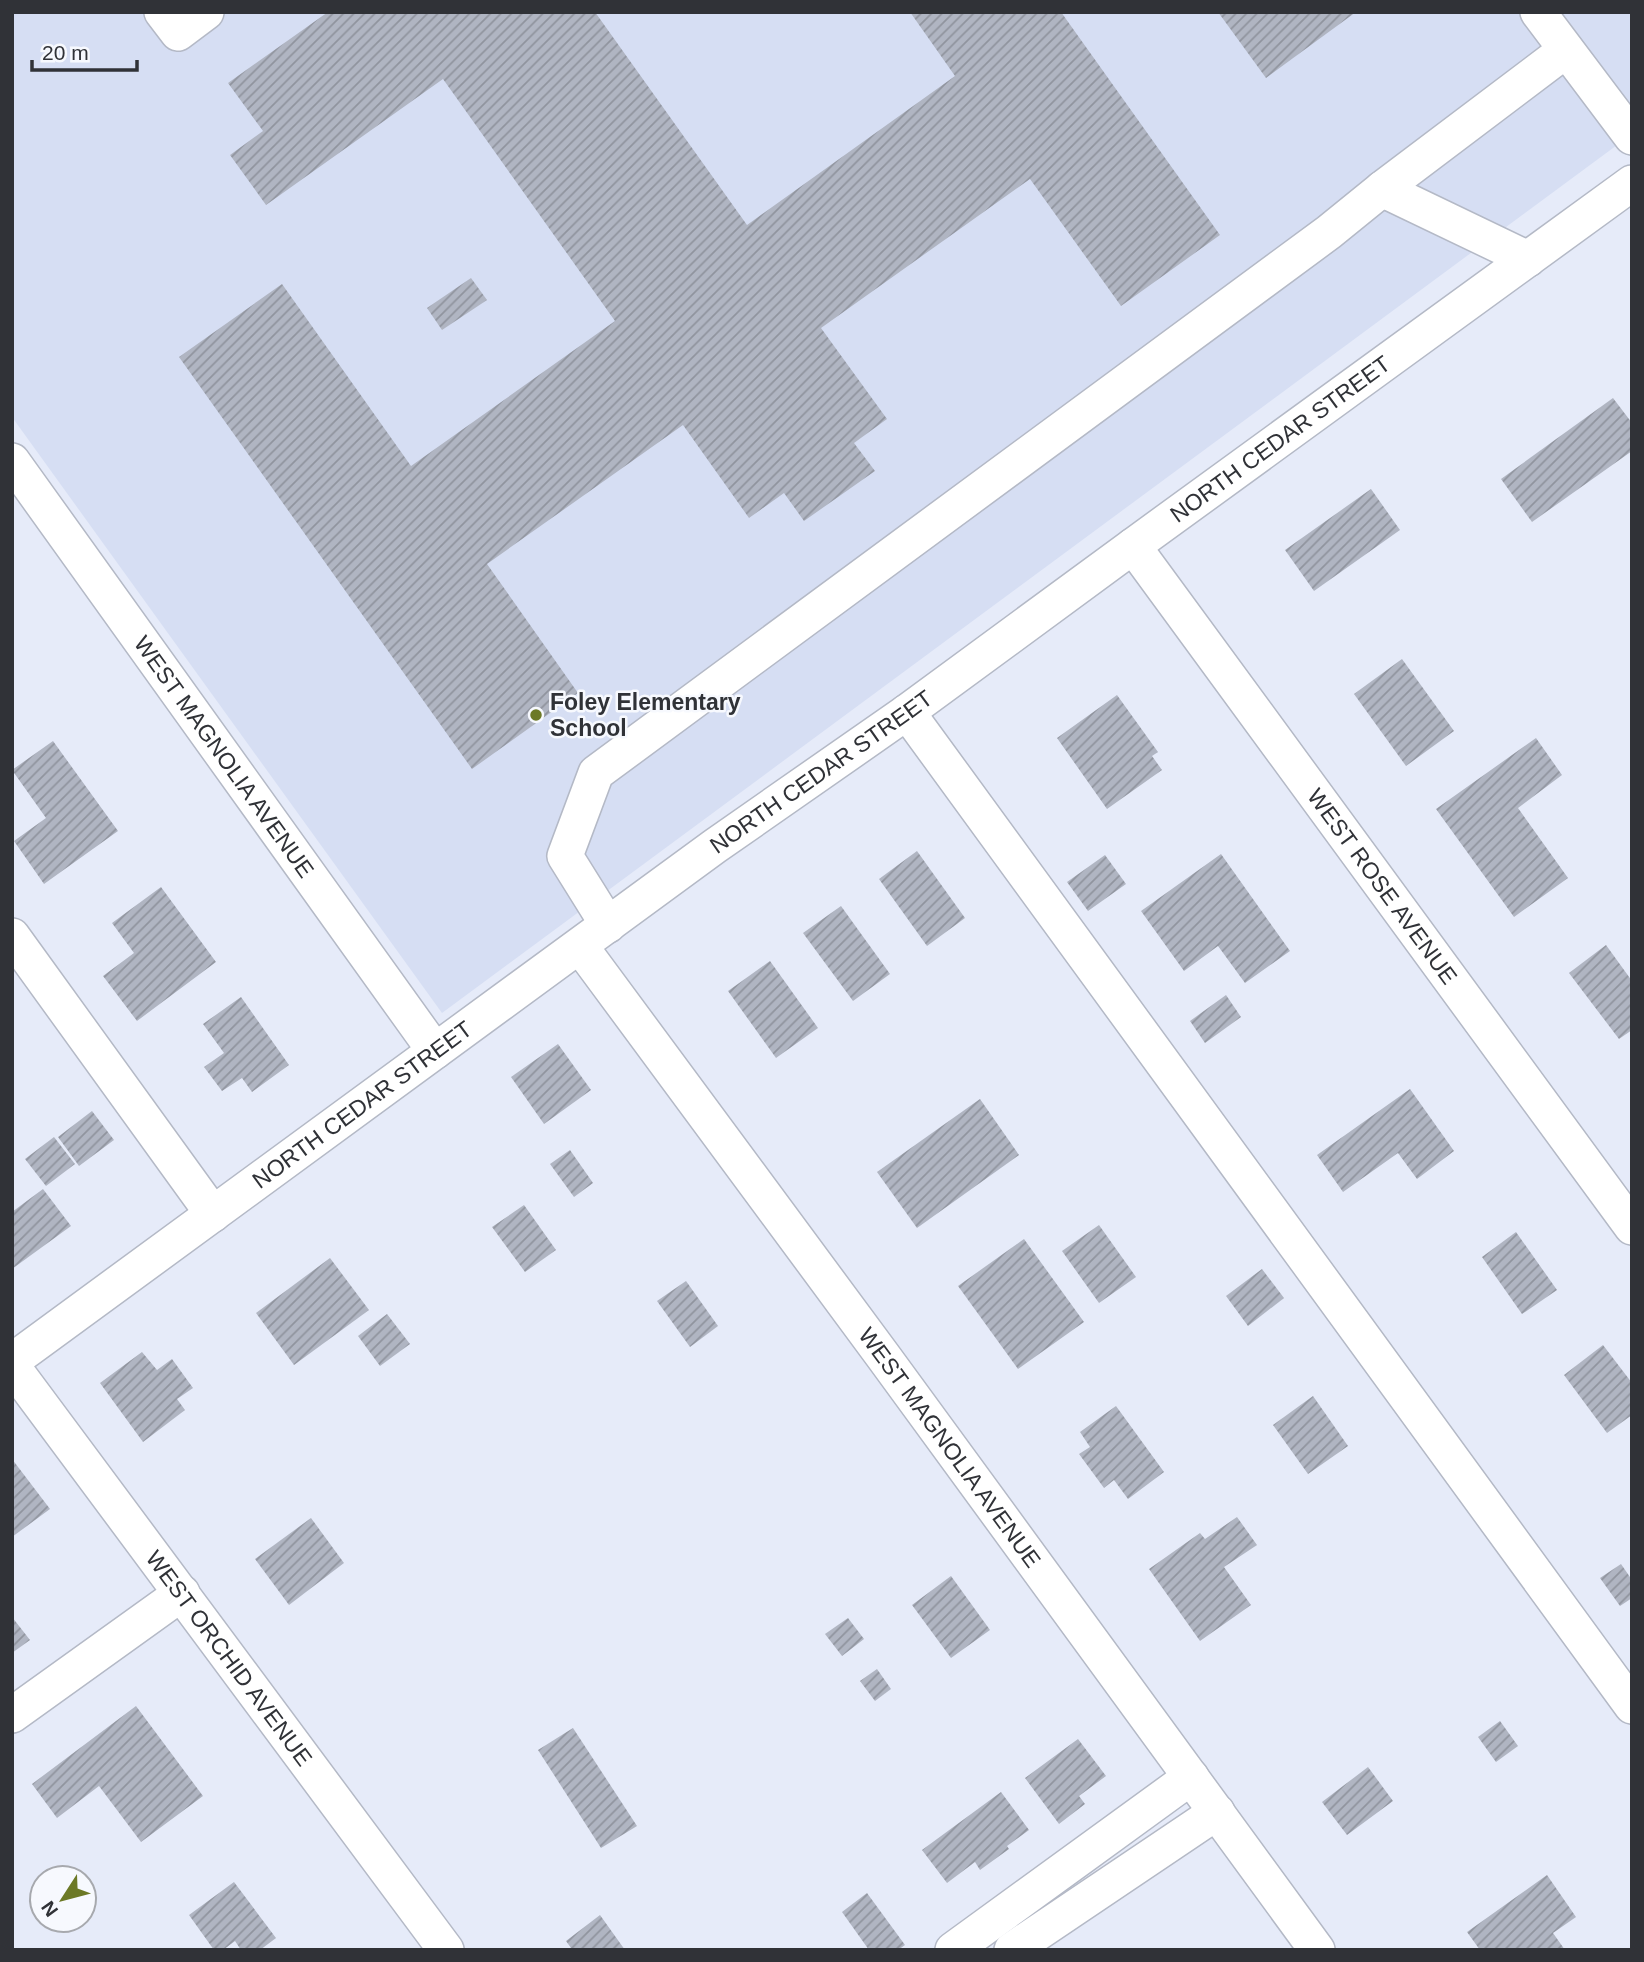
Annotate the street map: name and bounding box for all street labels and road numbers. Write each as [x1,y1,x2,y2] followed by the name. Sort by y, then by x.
[1165,350,1395,528] street label: NORTH CEDAR STREET
[129,631,319,883] street label: WEST MAGNOLIA AVENUE
[705,685,937,859] street label: NORTH CEDAR STREET
[1302,784,1463,989] street label: WEST ROSE AVENUE
[247,1016,477,1193] street label: NORTH CEDAR STREET
[853,1322,1046,1572] street label: WEST MAGNOLIA AVENUE
[141,1546,317,1771] street label: WEST ORCHID AVENUE

